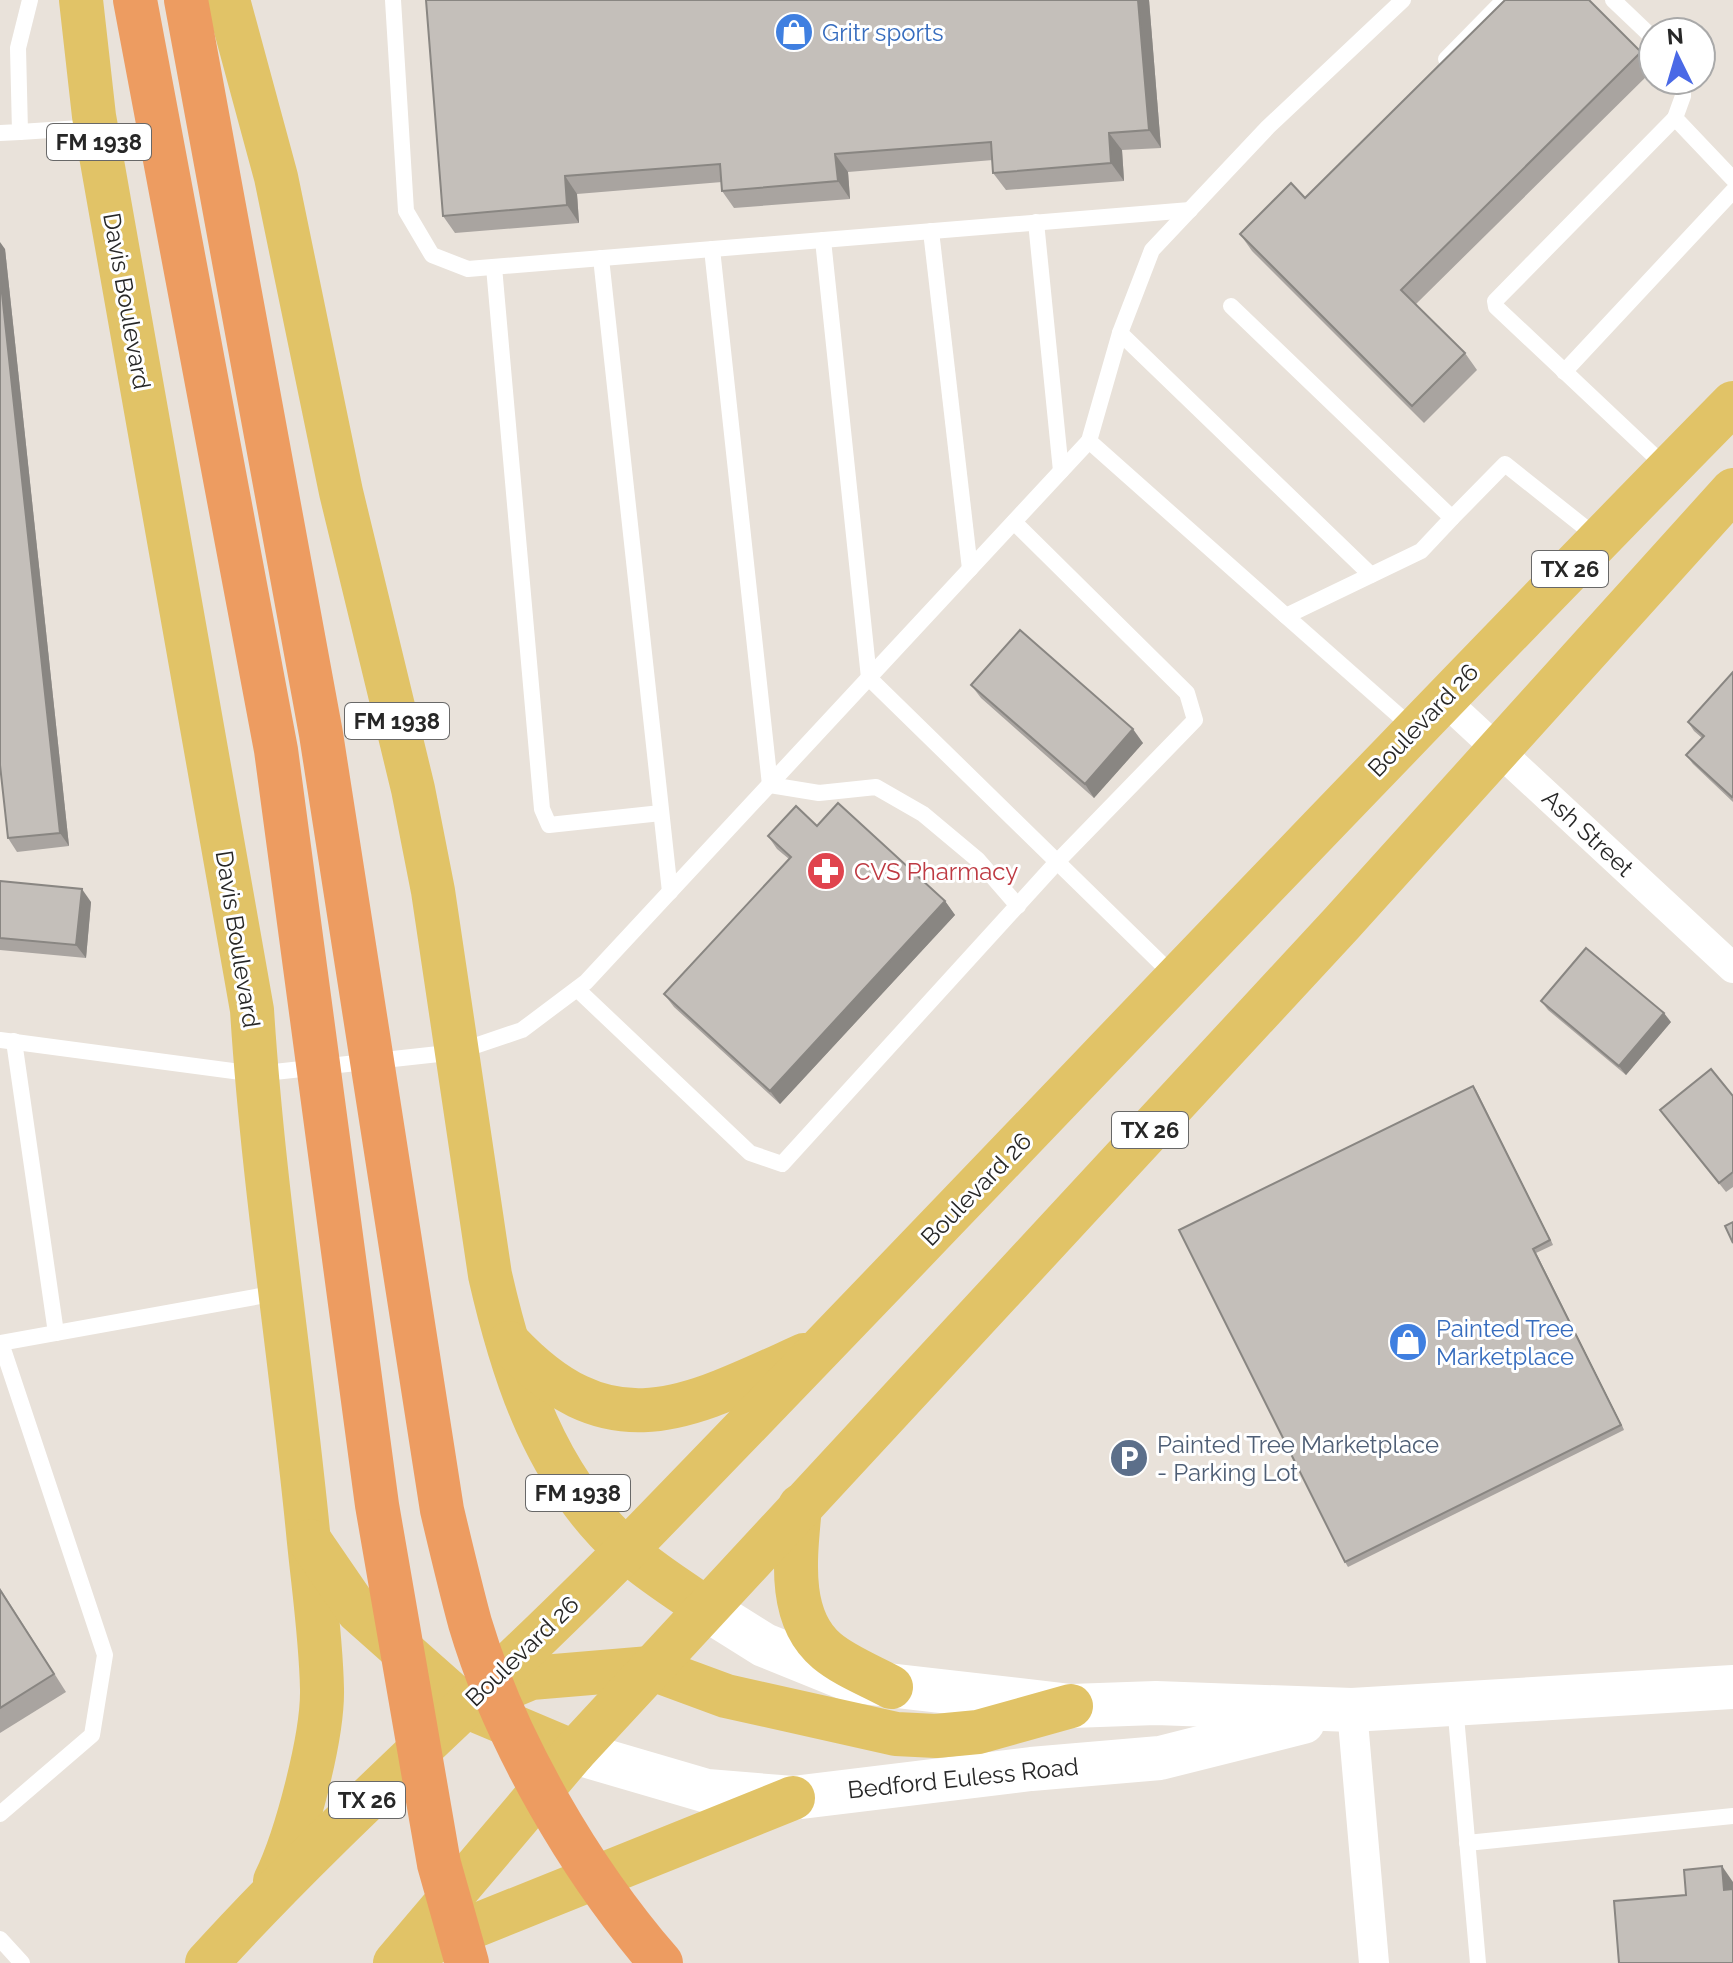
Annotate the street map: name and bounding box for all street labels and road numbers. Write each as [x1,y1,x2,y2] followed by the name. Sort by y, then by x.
[47,124,151,160] road number: FM 1938
[97,210,157,392] street label: Davis Boulevard
[1532,551,1608,587] road number: TX 26
[1362,657,1484,783] street label: Boulevard 26
[345,703,449,739] road number: FM 1938
[1536,783,1640,883] street label: Ash Street
[210,848,266,1030] street label: Davis Boulevard
[1112,1112,1188,1148] road number: TX 26
[915,1126,1037,1252] street label: Boulevard 26
[526,1475,630,1511] road number: FM 1938
[459,1590,585,1712] street label: Boulevard 26
[846,1751,1080,1805] street label: Bedford Euless Road
[329,1782,405,1818] road number: TX 26

